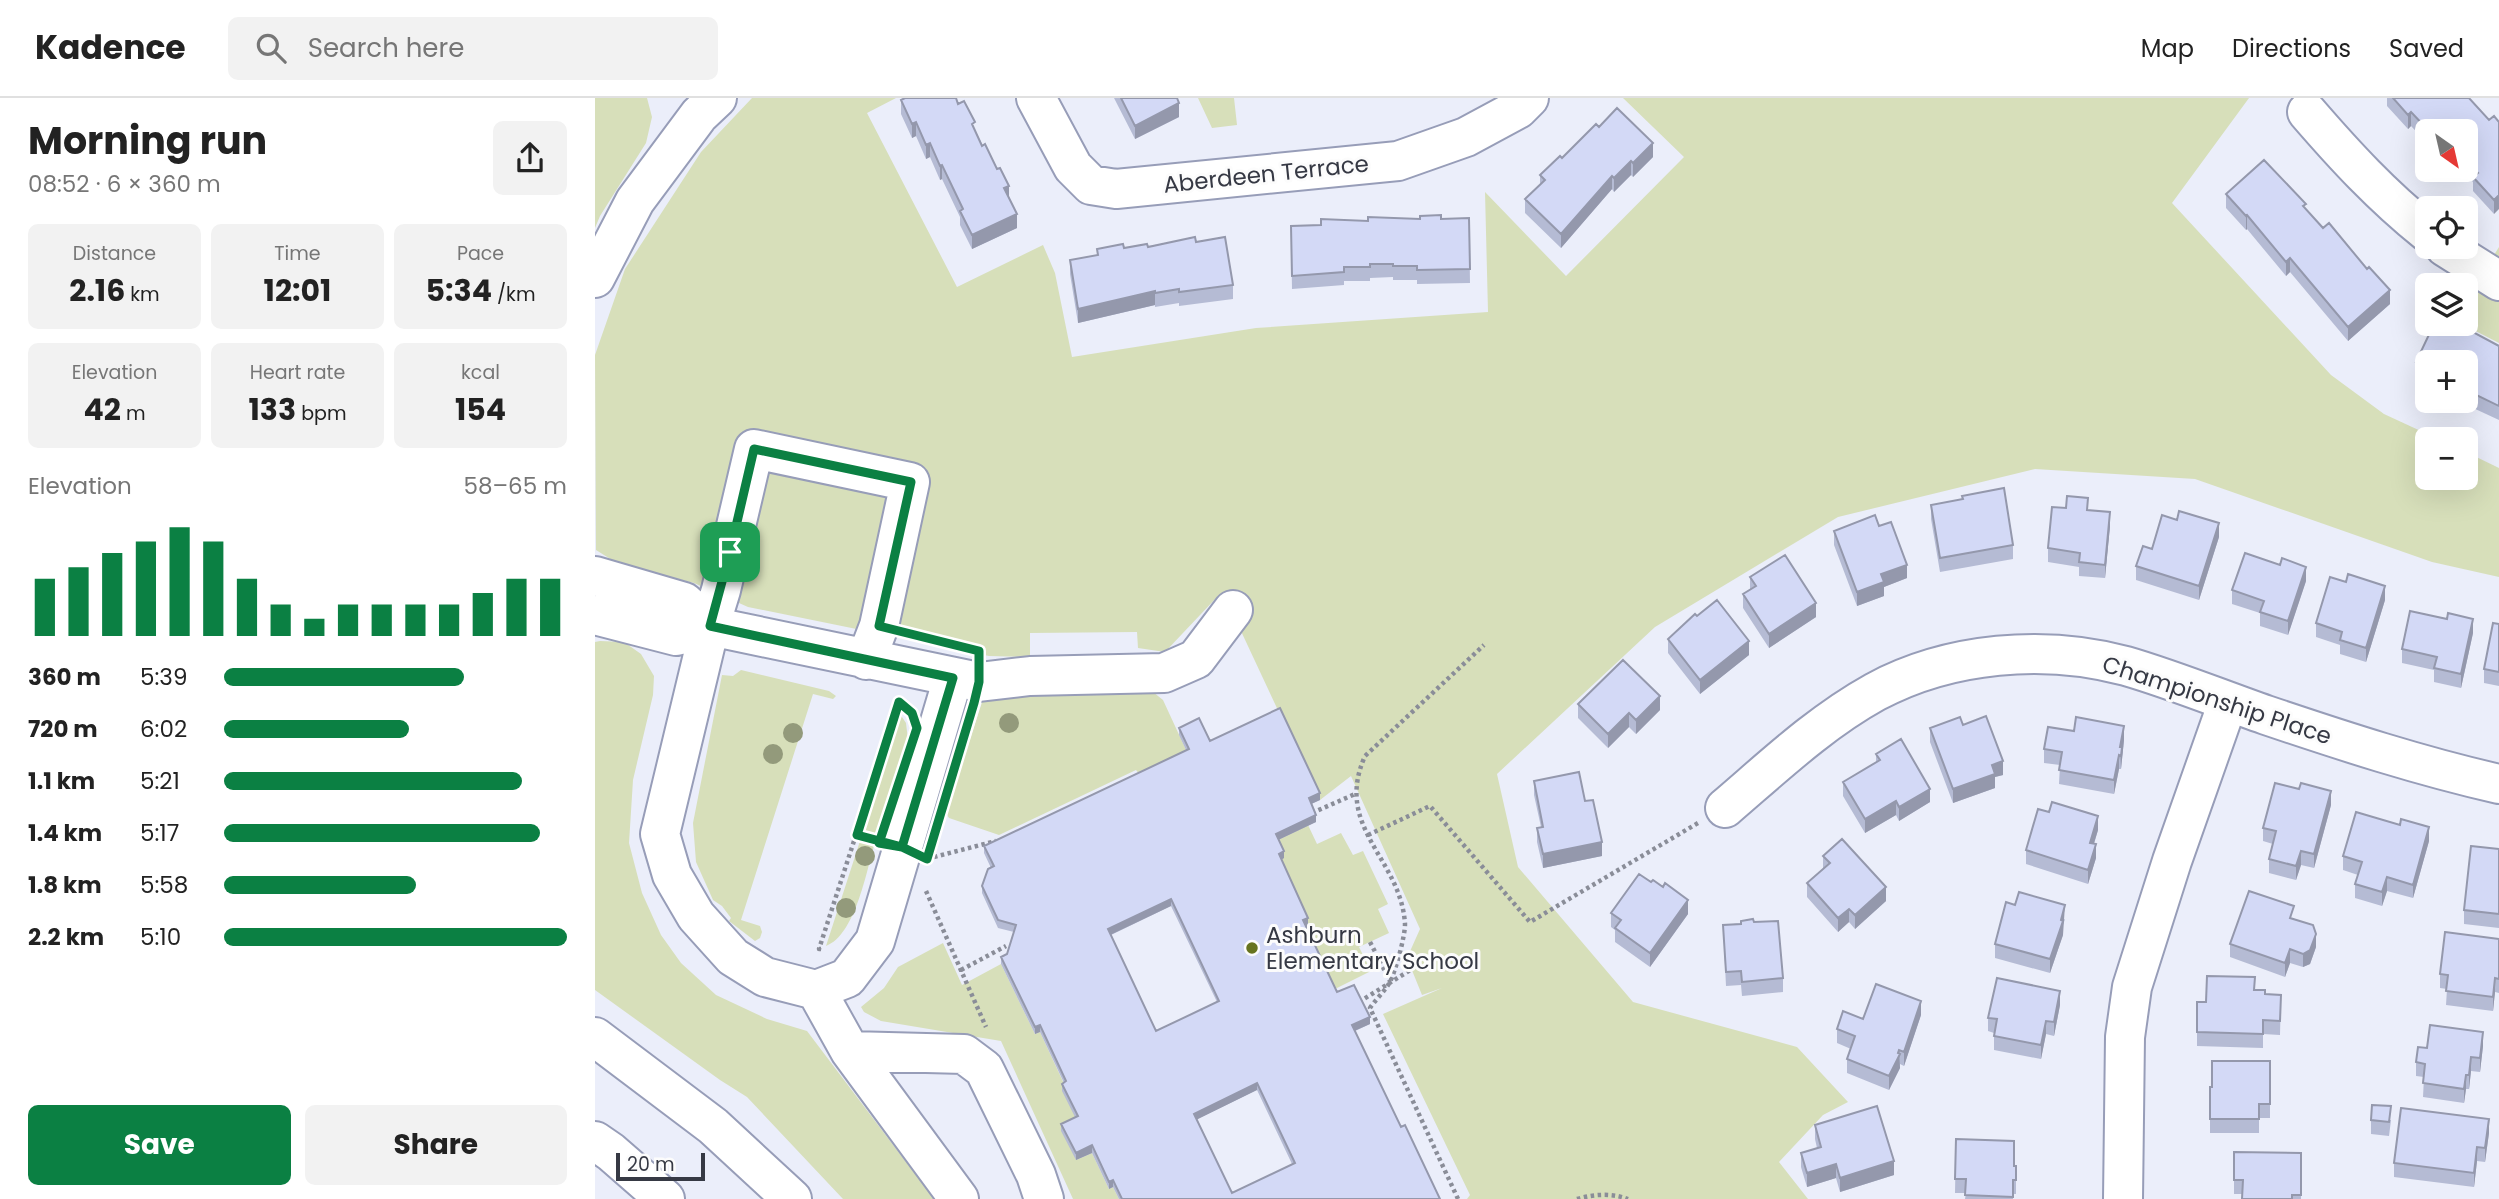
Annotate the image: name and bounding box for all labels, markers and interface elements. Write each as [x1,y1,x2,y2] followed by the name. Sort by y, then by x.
[228,17,718,80] search box
[35,24,186,71] text: Kadence
[252,29,290,67] icon: search
[308,30,464,66] text: Search here
[2141,32,2194,65] text: Map
[2232,32,2351,65] text: Directions
[2389,32,2464,65] text: Saved
[28,114,267,167] text: Morning run
[2415,119,2478,182] north arrow
[2415,119,2478,490] map controls
[493,121,567,195] button: share
[1162,147,1370,201] street label: Aberdeen Terrace
[28,168,221,200] text: 08:52 · 6 × 360 m
[2415,196,2478,259] button: locate
[73,240,156,267] text: Distance
[274,240,321,267] text: Time
[457,240,504,267] text: Pace
[69,269,125,312] text: 2.16
[264,269,331,312] text: 12:01
[426,269,492,312] text: 5:34
[2415,273,2478,336] button: layers
[125,281,160,308] text: km
[492,281,535,308] text: /km
[2415,350,2478,413] button: +
[72,359,157,386] text: Elevation
[250,359,345,386] text: Heart rate
[461,359,500,386] text: kcal
[83,388,121,431] text: 42
[249,388,296,431] text: 133
[455,388,506,431] text: 154
[121,400,146,427] text: m
[296,400,346,427] text: bpm
[2415,427,2478,490] button: −
[28,470,132,502] text: Elevation
[464,470,567,502] text: 58–65 m
[700,522,760,582] pin
[711,533,749,571] icon: arrive
[2098,648,2336,752] street label: Championship Place
[28,661,101,693] text: 360 m
[140,661,187,693] text: 5:39
[28,713,98,745] text: 720 m
[140,713,187,745] text: 6:02
[28,765,95,797] text: 1.1 km
[140,765,180,797] text: 5:21
[28,817,102,849] text: 1.4 km
[140,817,179,849] text: 5:17
[28,869,102,901] text: 1.8 km
[140,869,188,901] text: 5:58
[1266,919,1479,977] place label: Ashburn Elementary School
[28,921,104,953] text: 2.2 km
[140,921,181,953] text: 5:10
[1244,940,1260,956] marker: Ashburn Elementary School
[28,1105,291,1185] button: Save
[305,1105,567,1185] button: Share
[616,1150,705,1182] scale bar
[627,1151,675,1178] text: 20 m

